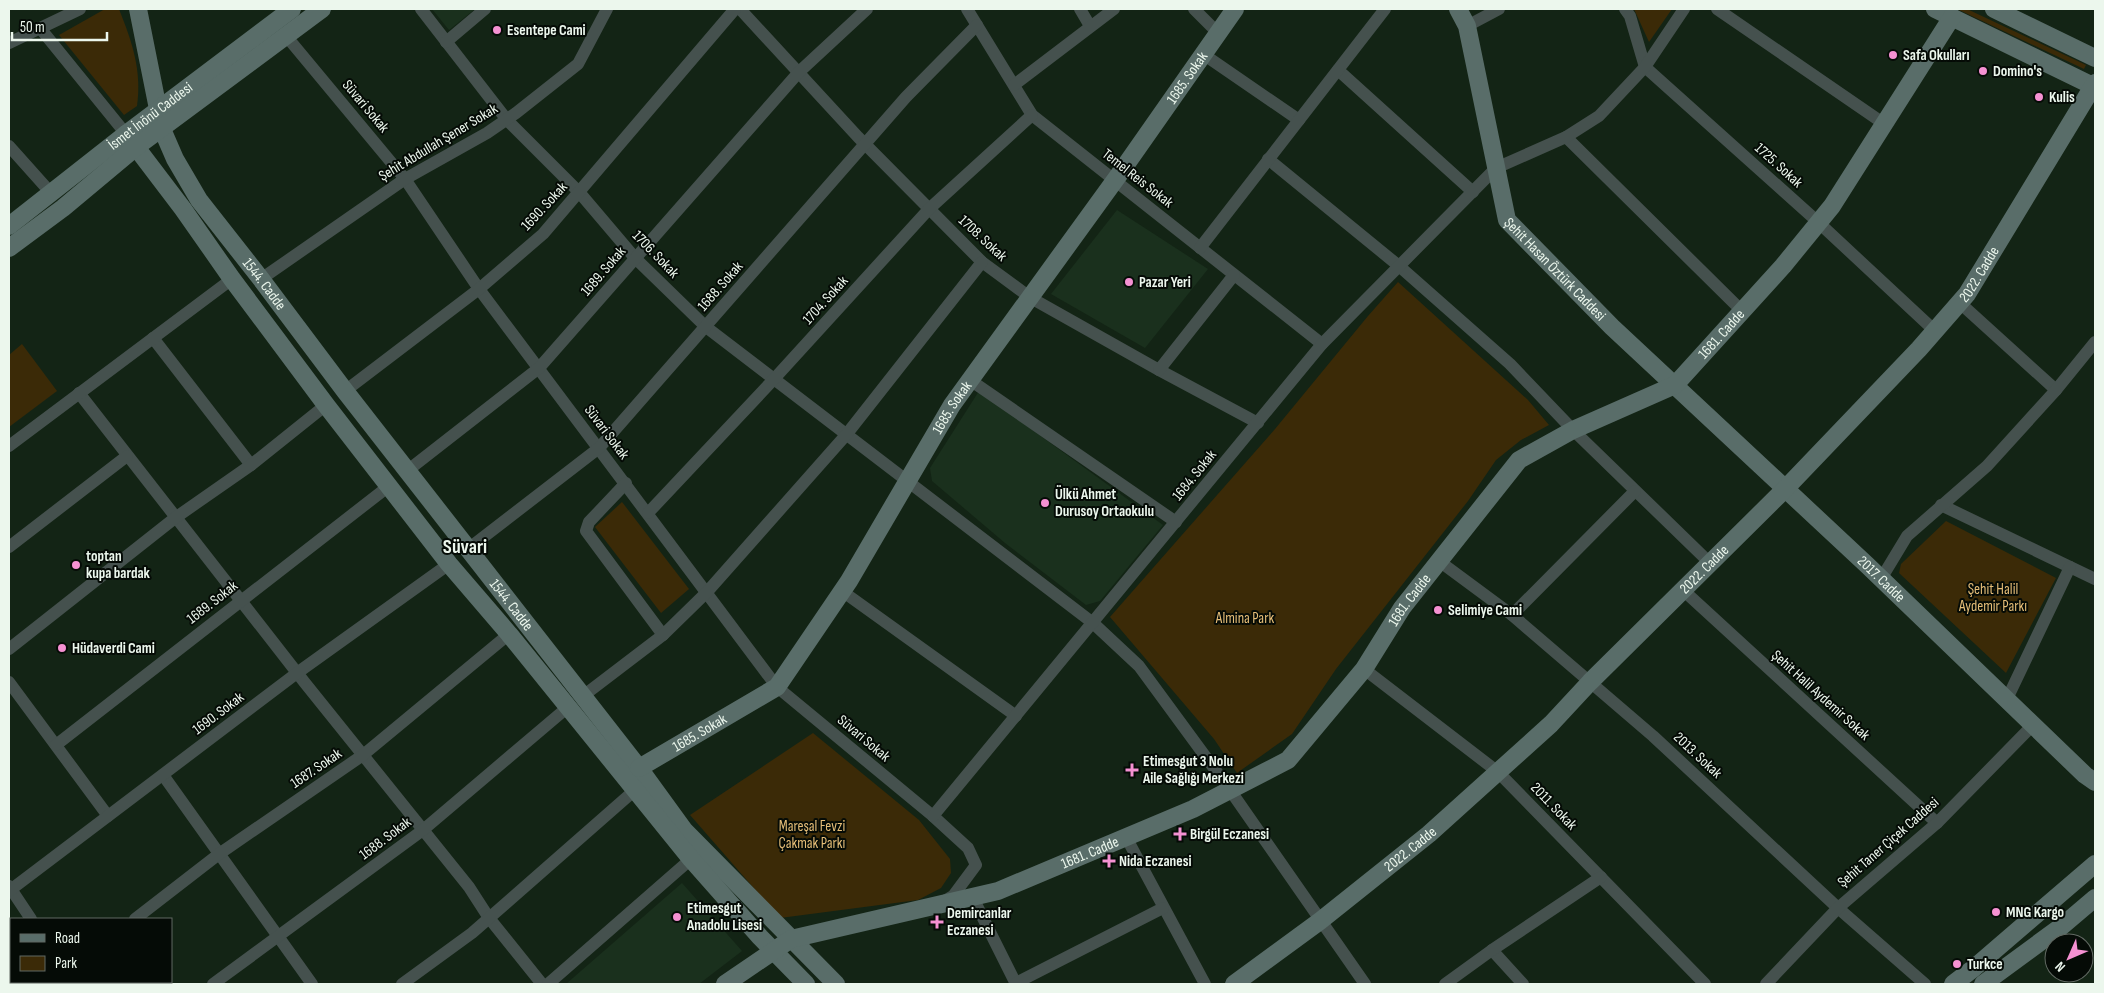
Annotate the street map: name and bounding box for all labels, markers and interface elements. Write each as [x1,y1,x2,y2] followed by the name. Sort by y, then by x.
[12,10,108,42] scale bar
[20,18,45,37] text: 50 m
[507,21,586,40] place label: Esentepe Cami
[491,24,503,36] marker: Esentepe Cami
[1903,46,1969,65] place label: Safa Okulları
[1162,48,1212,108] street label: 1685. Sokak
[1887,49,1899,61] marker: Safa Okulları
[1993,62,2042,81] place label: Domino's
[1977,65,1989,77] marker: Domino's
[338,76,393,137] street label: Süvari Sokak
[104,78,197,155] street label: İsmet İnönü Caddesi
[2049,88,2075,107] place label: Kulis
[2033,91,2045,103] marker: Kulis
[375,99,502,185] street label: Şehit Abdullah Şener Sokak
[1751,139,1807,192] street label: 1725. Sokak
[1098,145,1177,212] street label: Temel Reis Sokak
[517,178,572,235] street label: 1690. Sokak
[954,211,1011,266] street label: 1708. Sokak
[1500,214,1610,325] street label: Şehit Hasan Öztürk Caddesi
[628,226,683,282] street label: 1706. Sokak
[577,242,630,300] street label: 1689. Sokak
[1955,243,2004,306] street label: 2022. Cadde
[238,254,290,314] street label: 1544. Cadde
[694,257,747,315] street label: 1688. Sokak
[798,272,852,329] street label: 1704. Sokak
[1139,273,1191,292] place label: Pazar Yeri
[1123,276,1135,288] marker: Pazar Yeri
[1694,305,1749,363] street label: 1681. Cadde
[928,377,977,438] street label: 1685. Sokak
[580,401,633,464] street label: Süvari Sokak
[1168,446,1221,505] street label: 1684. Sokak
[1055,485,1154,521] place label: Ülkü Ahmet Durusoy Ortaokulu
[1039,497,1051,509] marker: Ülkü Ahmet Durusoy Ortaokulu
[443,535,487,559] district label: Süvari
[1676,541,1733,598] street label: 2022. Cadde
[86,547,151,583] place label: toptan kupa bardak
[1853,552,1909,607] street label: 2017. Cadde
[70,559,82,571] marker: toptan kupa bardak
[1384,570,1435,630] street label: 1681. Cadde
[485,575,537,635] street label: 1544. Cadde
[183,576,242,628] street label: 1689. Sokak
[1958,580,2027,616] park label: Şehit Halil Aydemir Parkı
[1448,601,1522,620] place label: Selimiye Cami
[1432,604,1444,616] marker: Selimiye Cami
[1215,609,1274,628] park label: Almina Park
[72,639,155,658] place label: Hüdaverdi Cami
[56,642,68,654] marker: Hüdaverdi Cami
[1767,646,1874,745] street label: Şehit Halil Aydemir Sokak
[189,688,248,739] street label: 1690. Sokak
[669,710,730,756] street label: 1685. Sokak
[833,711,894,766] street label: Süvari Sokak
[1669,728,1726,783] street label: 2013. Sokak
[287,744,346,793] street label: 1687. Sokak
[1142,752,1244,788] place label: Etimesgut 3 Nolu Aile Sağlığı Merkezi
[1125,763,1139,777] marker: Etimesgut 3 Nolu Aile Sağlığı Merkezi
[1526,779,1581,834] street label: 2011. Sokak
[1834,793,1943,892] street label: Şehit Taner Çiçek Caddesi
[356,813,415,864] street label: 1688. Sokak
[779,817,845,853] park label: Mareşal Fevzi Çakmak Parkı
[1380,823,1441,876] street label: 2022. Cadde
[1190,825,1269,844] place label: Birgül Eczanesi
[1174,828,1186,840] marker: Birgül Eczanesi
[1058,832,1122,873] street label: 1681. Cadde
[1119,852,1192,871] place label: Nida Eczanesi
[1103,855,1115,867] marker: Nida Eczanesi
[686,899,762,935] place label: Etimesgut Anadolu Lisesi
[2006,903,2064,922] place label: MNG Kargo
[947,904,1012,940] place label: Demircanlar Eczanesi
[1990,906,2002,918] marker: MNG Kargo
[671,911,683,923] marker: Etimesgut Anadolu Lisesi
[931,916,943,928] marker: Demircanlar Eczanesi
[10,918,172,983] legend
[55,929,80,948] text: Road
[2044,933,2094,983] north arrow
[55,954,77,973] text: Park
[1967,955,2003,974] place label: Turkce
[1951,958,1963,970] marker: Turkce
[2052,958,2069,975] text: N

